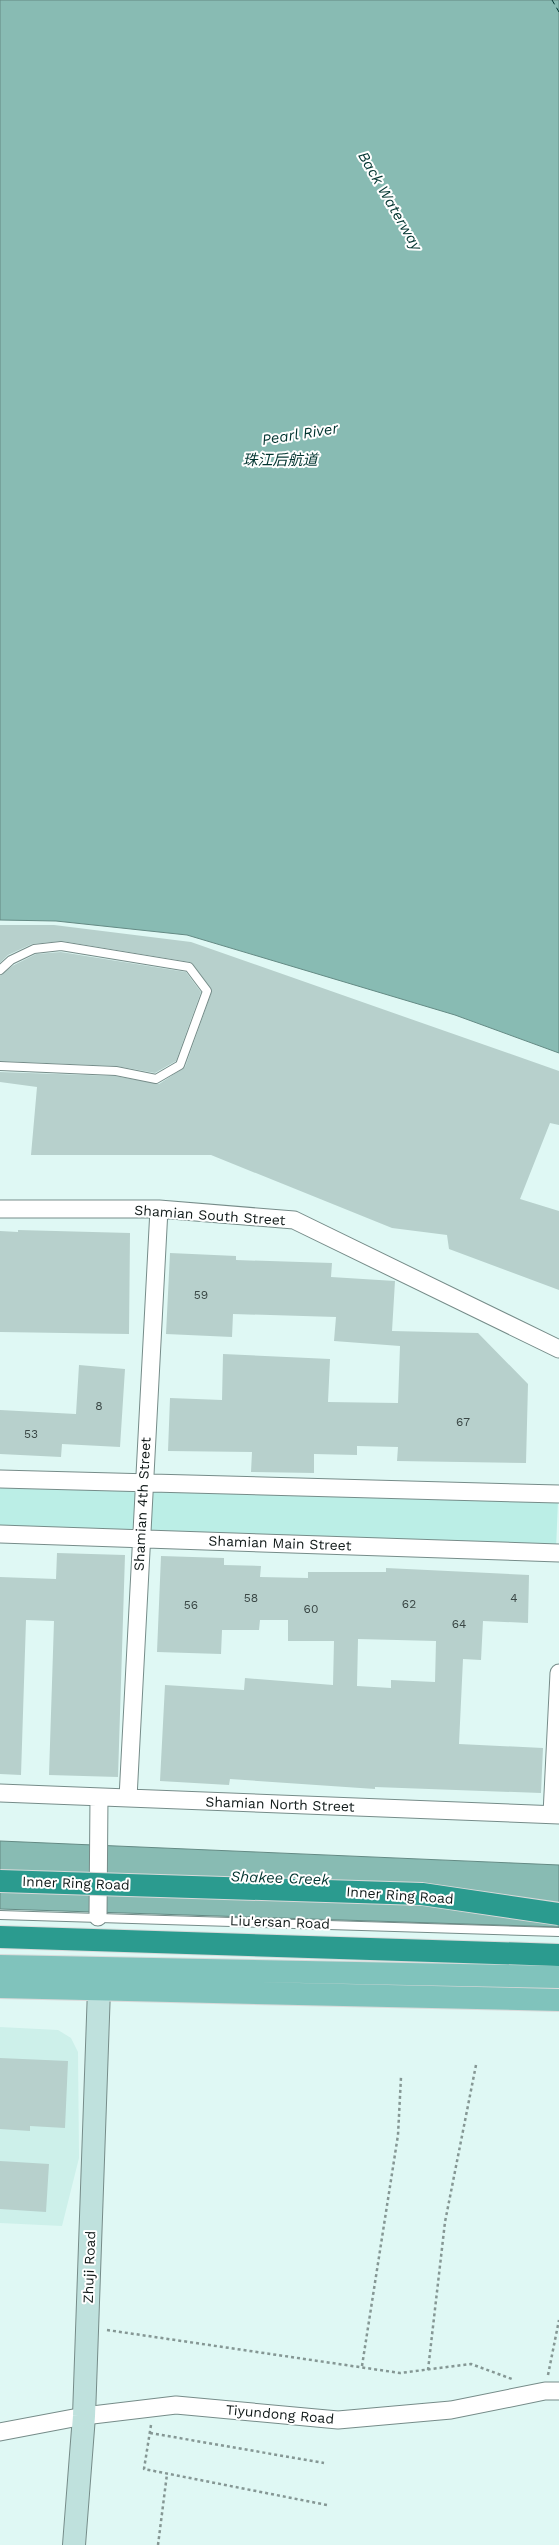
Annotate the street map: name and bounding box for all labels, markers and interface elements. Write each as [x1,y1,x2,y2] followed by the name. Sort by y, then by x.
[354,148,426,255] water label: Back Waterway
[261,419,341,449] water label: Pearl River
[242,451,319,469] water label: 珠江后航道
[134,1202,286,1228] street label: Shamian South Street
[194,1288,208,1302] house number: 59
[95,1399,103,1413] house number: 8
[456,1415,470,1429] house number: 67
[24,1427,38,1441] house number: 53
[131,1437,154,1571] street label: Shamian 4th Street
[208,1533,352,1553] street label: Shamian Main Street
[244,1591,258,1605] house number: 58
[510,1591,518,1605] house number: 4
[402,1597,416,1611] house number: 62
[184,1598,198,1612] house number: 56
[304,1602,318,1616] house number: 60
[452,1617,466,1631] house number: 64
[205,1793,355,1815] street label: Shamian North Street
[230,1867,330,1889] water label: Shakee Creek
[22,1873,130,1893] street label: Inner Ring Road
[346,1883,454,1907] street label: Inner Ring Road
[230,1912,330,1932] street label: Liu'ersan Road
[80,2230,98,2304] street label: Zhuji Road
[225,2401,335,2427] street label: Tiyundong Road

